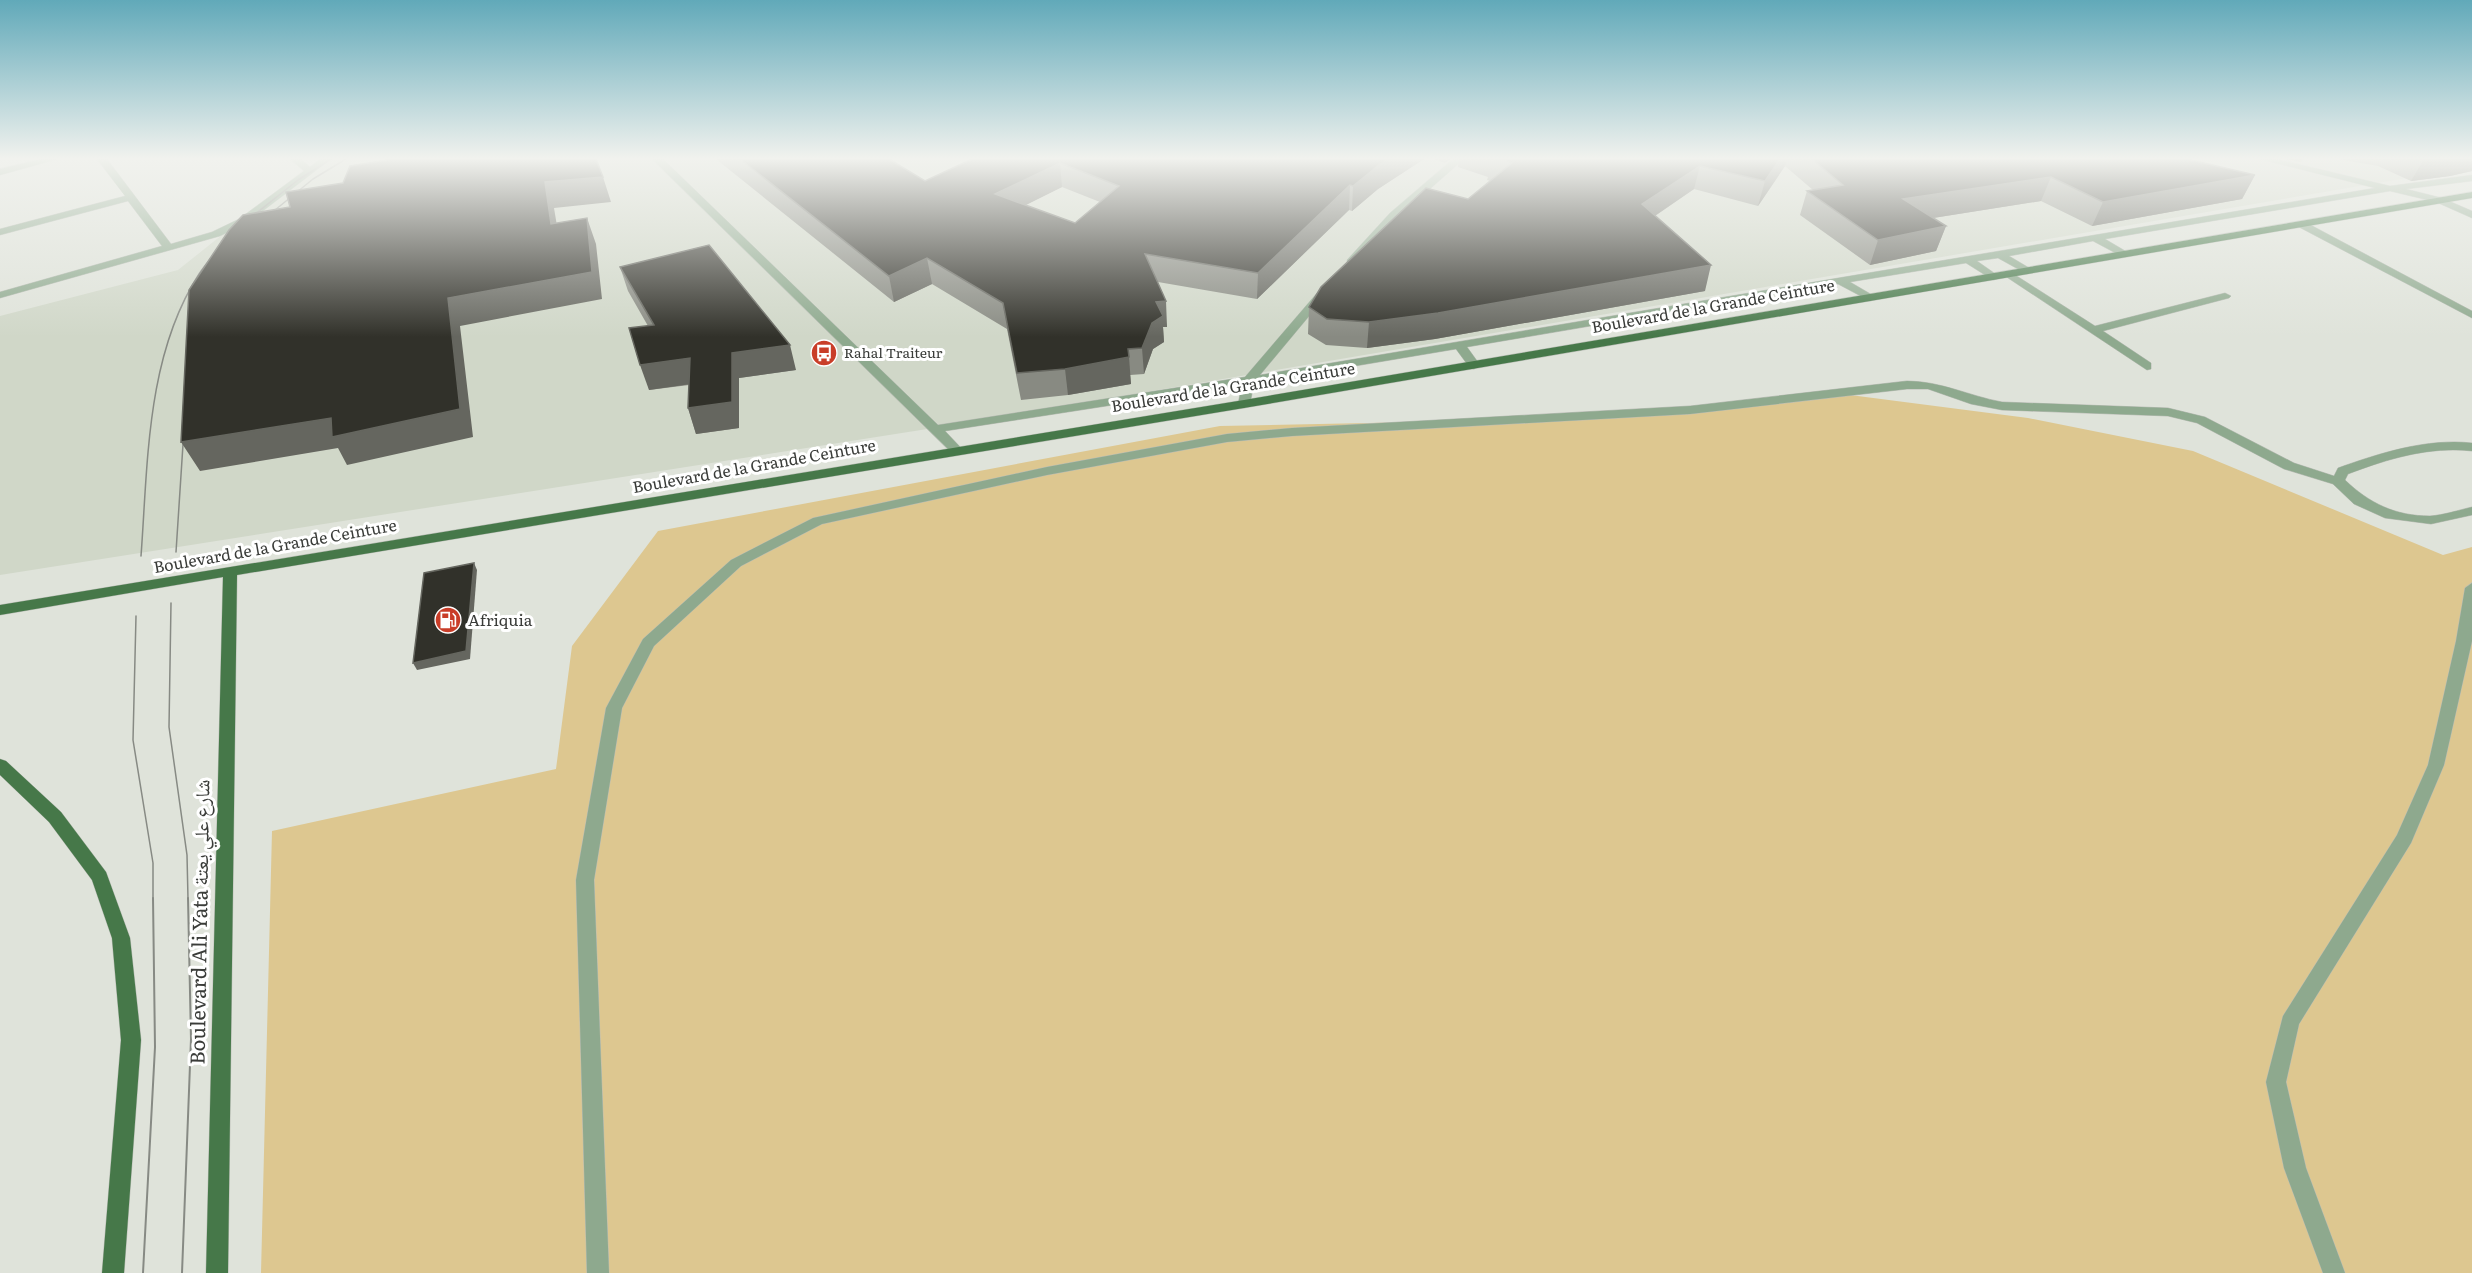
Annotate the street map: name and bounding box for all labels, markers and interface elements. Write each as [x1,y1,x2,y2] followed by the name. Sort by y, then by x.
[1589,272,1836,338] street label: Boulevard de la Grande Ceinture
[809,338,839,368] bus stop icon: Rahal Traiteur
[844,342,943,362] place label: Rahal Traiteur
[1109,355,1356,417] street label: Boulevard de la Grande Ceinture
[630,432,877,498] street label: Boulevard de la Grande Ceinture
[151,512,398,578] street label: Boulevard de la Grande Ceinture
[433,605,463,635] fuel station icon: Afriquia
[468,607,533,631] place label: Afriquia
[181,779,219,1065] street label: Boulevard Ali Yata شارع علي يعتة

